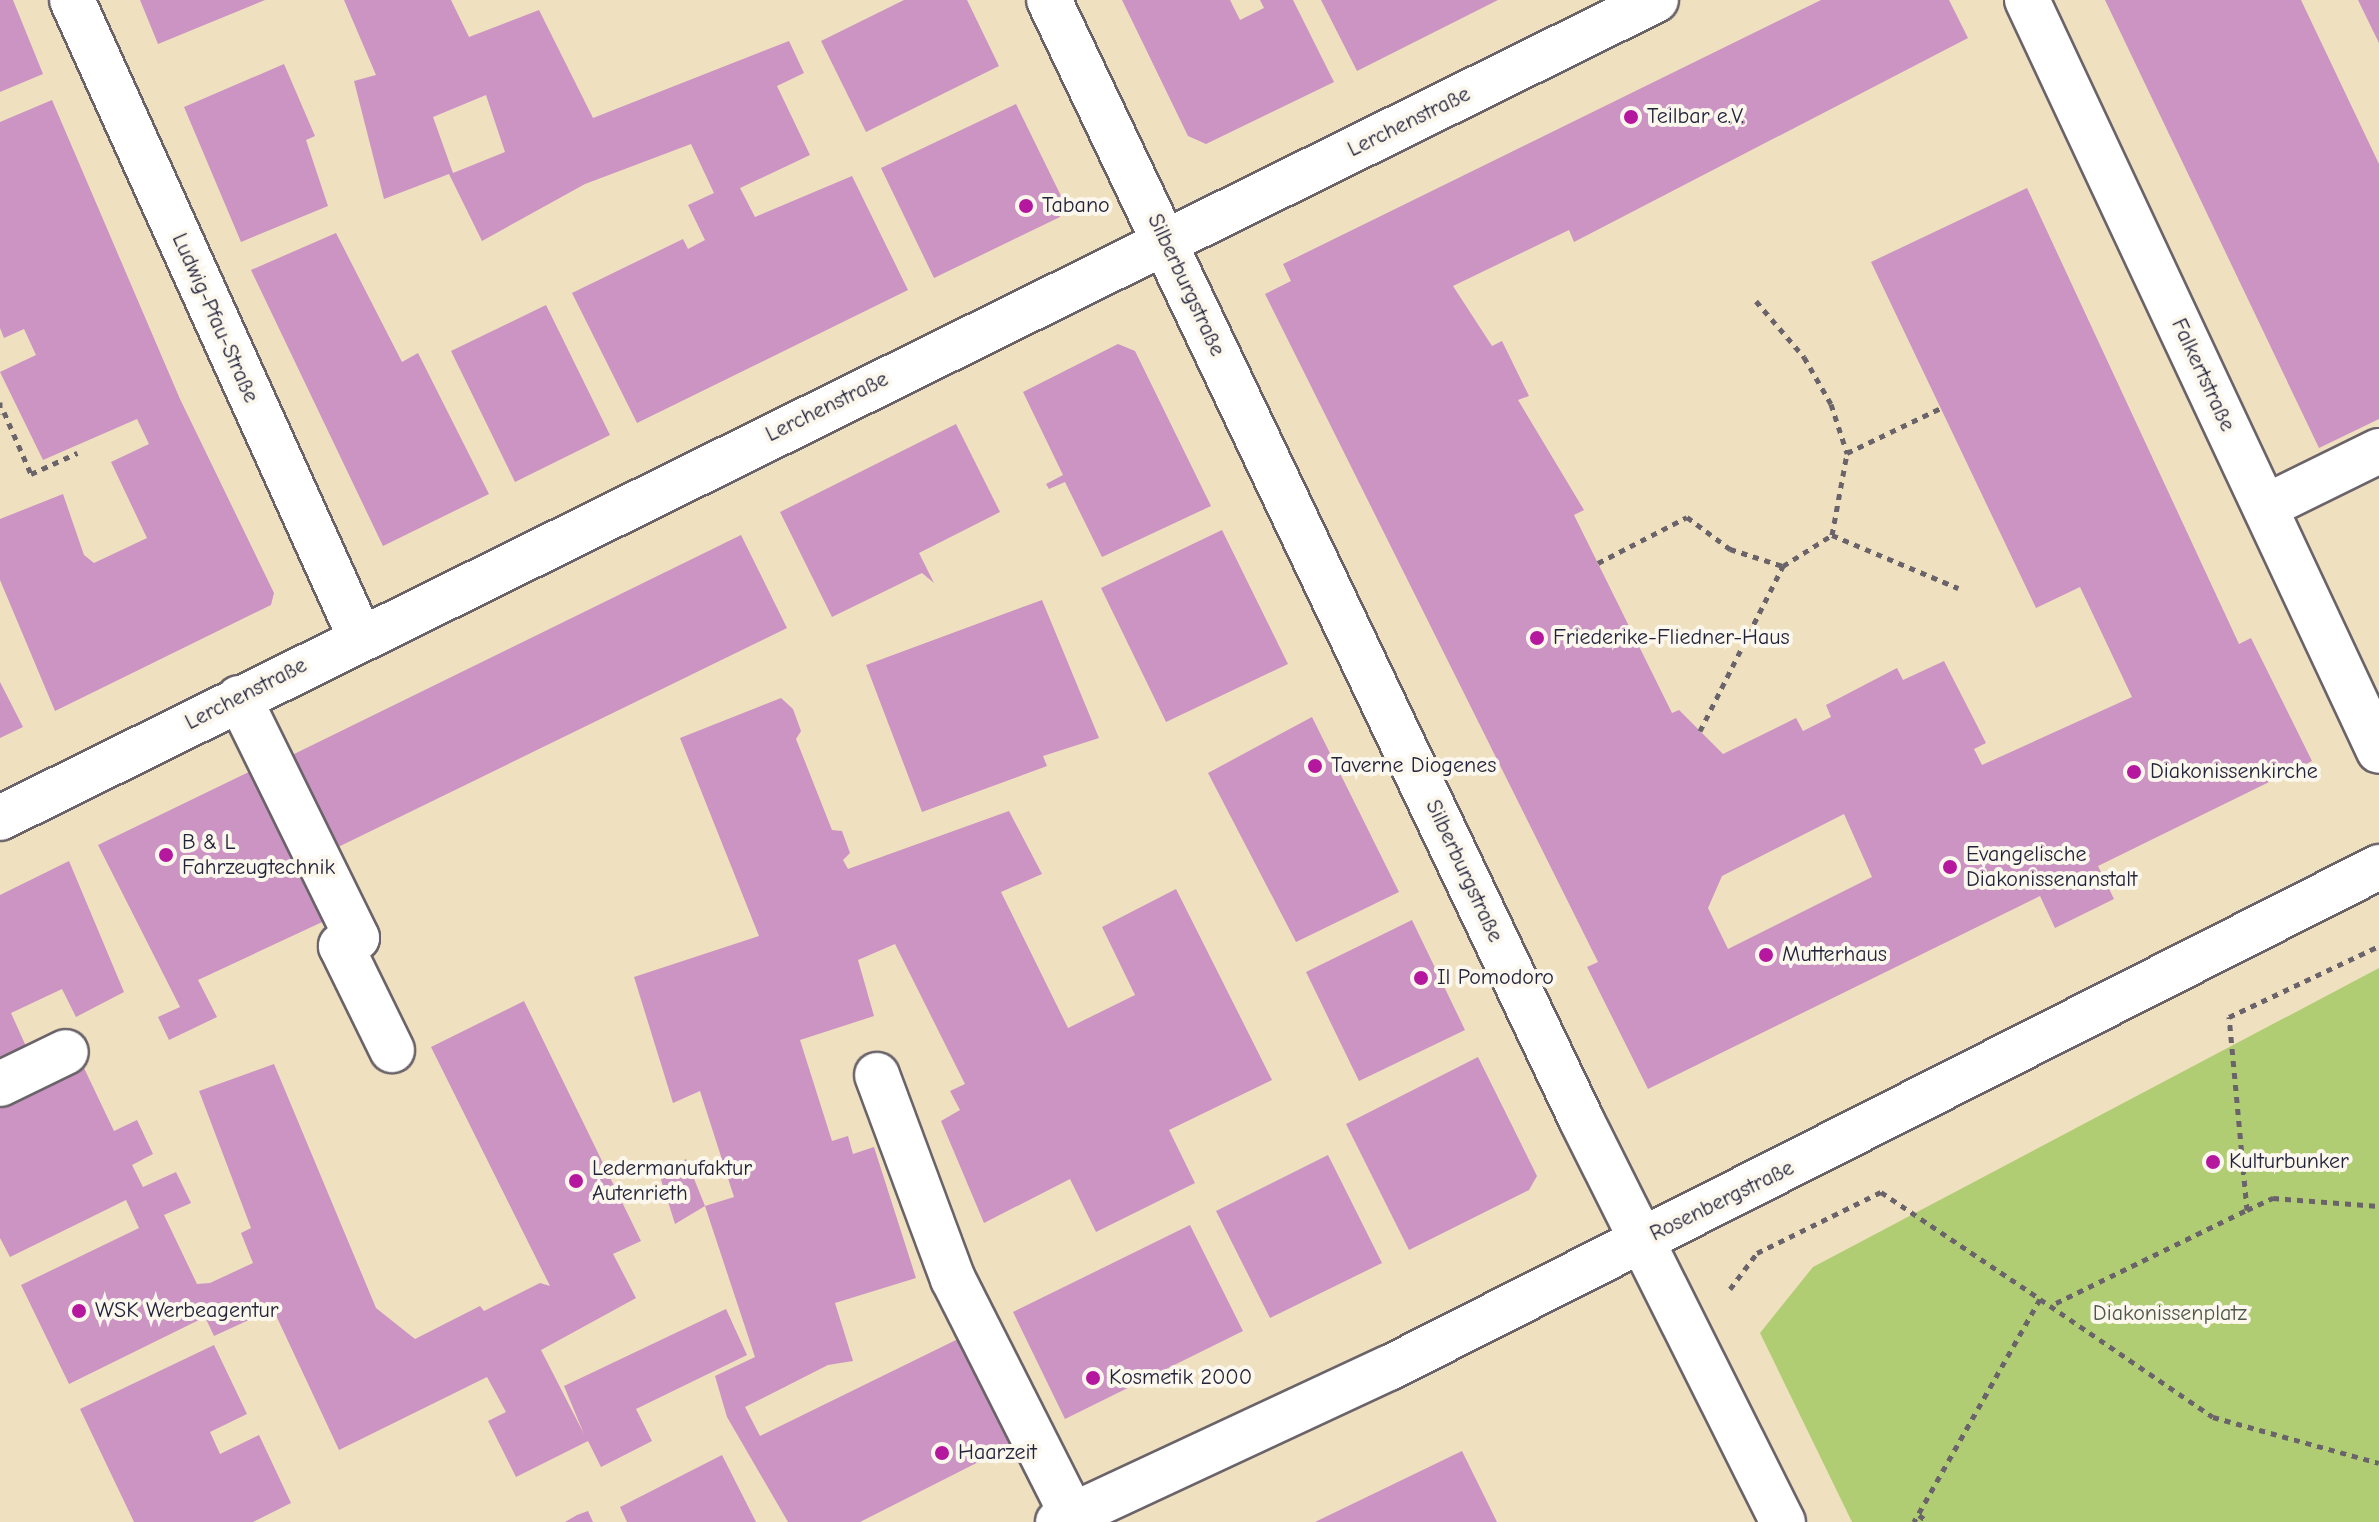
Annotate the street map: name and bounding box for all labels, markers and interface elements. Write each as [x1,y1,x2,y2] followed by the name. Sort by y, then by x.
[1343,81,1475,163] street label: Lerchenstraße
[1647,104,1744,130] place label: Teilbar e.V.
[1622,108,1640,126] marker: Teilbar e.V.
[1042,193,1110,219] place label: Tabano
[1017,197,1035,215] marker: Tabano
[1142,210,1230,360] street label: Silberburgstraße
[166,229,264,407] street label: Ludwig-Pfau-Straße
[2165,314,2241,436] street label: Falkertstraße
[761,366,893,448] street label: Lerchenstraße
[1553,625,1790,651] place label: Friederike-Fliedner-Haus
[1528,629,1546,647] marker: Friederike-Fliedner-Haus
[181,652,311,736] street label: Lerchenstraße
[1331,753,1496,779] place label: Taverne Diogenes
[1306,757,1324,775] marker: Taverne Diogenes
[2150,759,2318,785] place label: Diakonissenkirche
[2125,763,2143,781] marker: Diakonissenkirche
[1420,796,1508,946] street label: Silberburgstraße
[182,829,335,880] place label: B & L Fahrzeugtechnik
[1966,841,2137,892] place label: Evangelische Diakonissenanstalt
[157,846,175,864] marker: B & L Fahrzeugtechnik
[1941,858,1959,876] marker: Evangelische Diakonissenanstalt
[1782,942,1887,968] place label: Mutterhaus
[1757,946,1775,964] marker: Mutterhaus
[1437,965,1554,991] place label: Il Pomodoro
[1412,969,1430,987] marker: Il Pomodoro
[2229,1149,2349,1175] place label: Kulturbunker
[2204,1153,2222,1171] marker: Kulturbunker
[592,1155,752,1206] place label: Ledermanufaktur Autenrieth
[1646,1155,1798,1247] street label: Rosenbergstraße
[567,1172,585,1190] marker: Ledermanufaktur Autenrieth
[95,1298,278,1324] place label: WSK Werbeagentur
[2093,1301,2247,1327] park label: Diakonissenplatz
[70,1302,88,1320] marker: WSK Werbeagentur
[1109,1365,1252,1391] place label: Kosmetik 2000
[1084,1369,1102,1387] marker: Kosmetik 2000
[958,1440,1037,1466] place label: Haarzeit
[933,1444,951,1462] marker: Haarzeit

